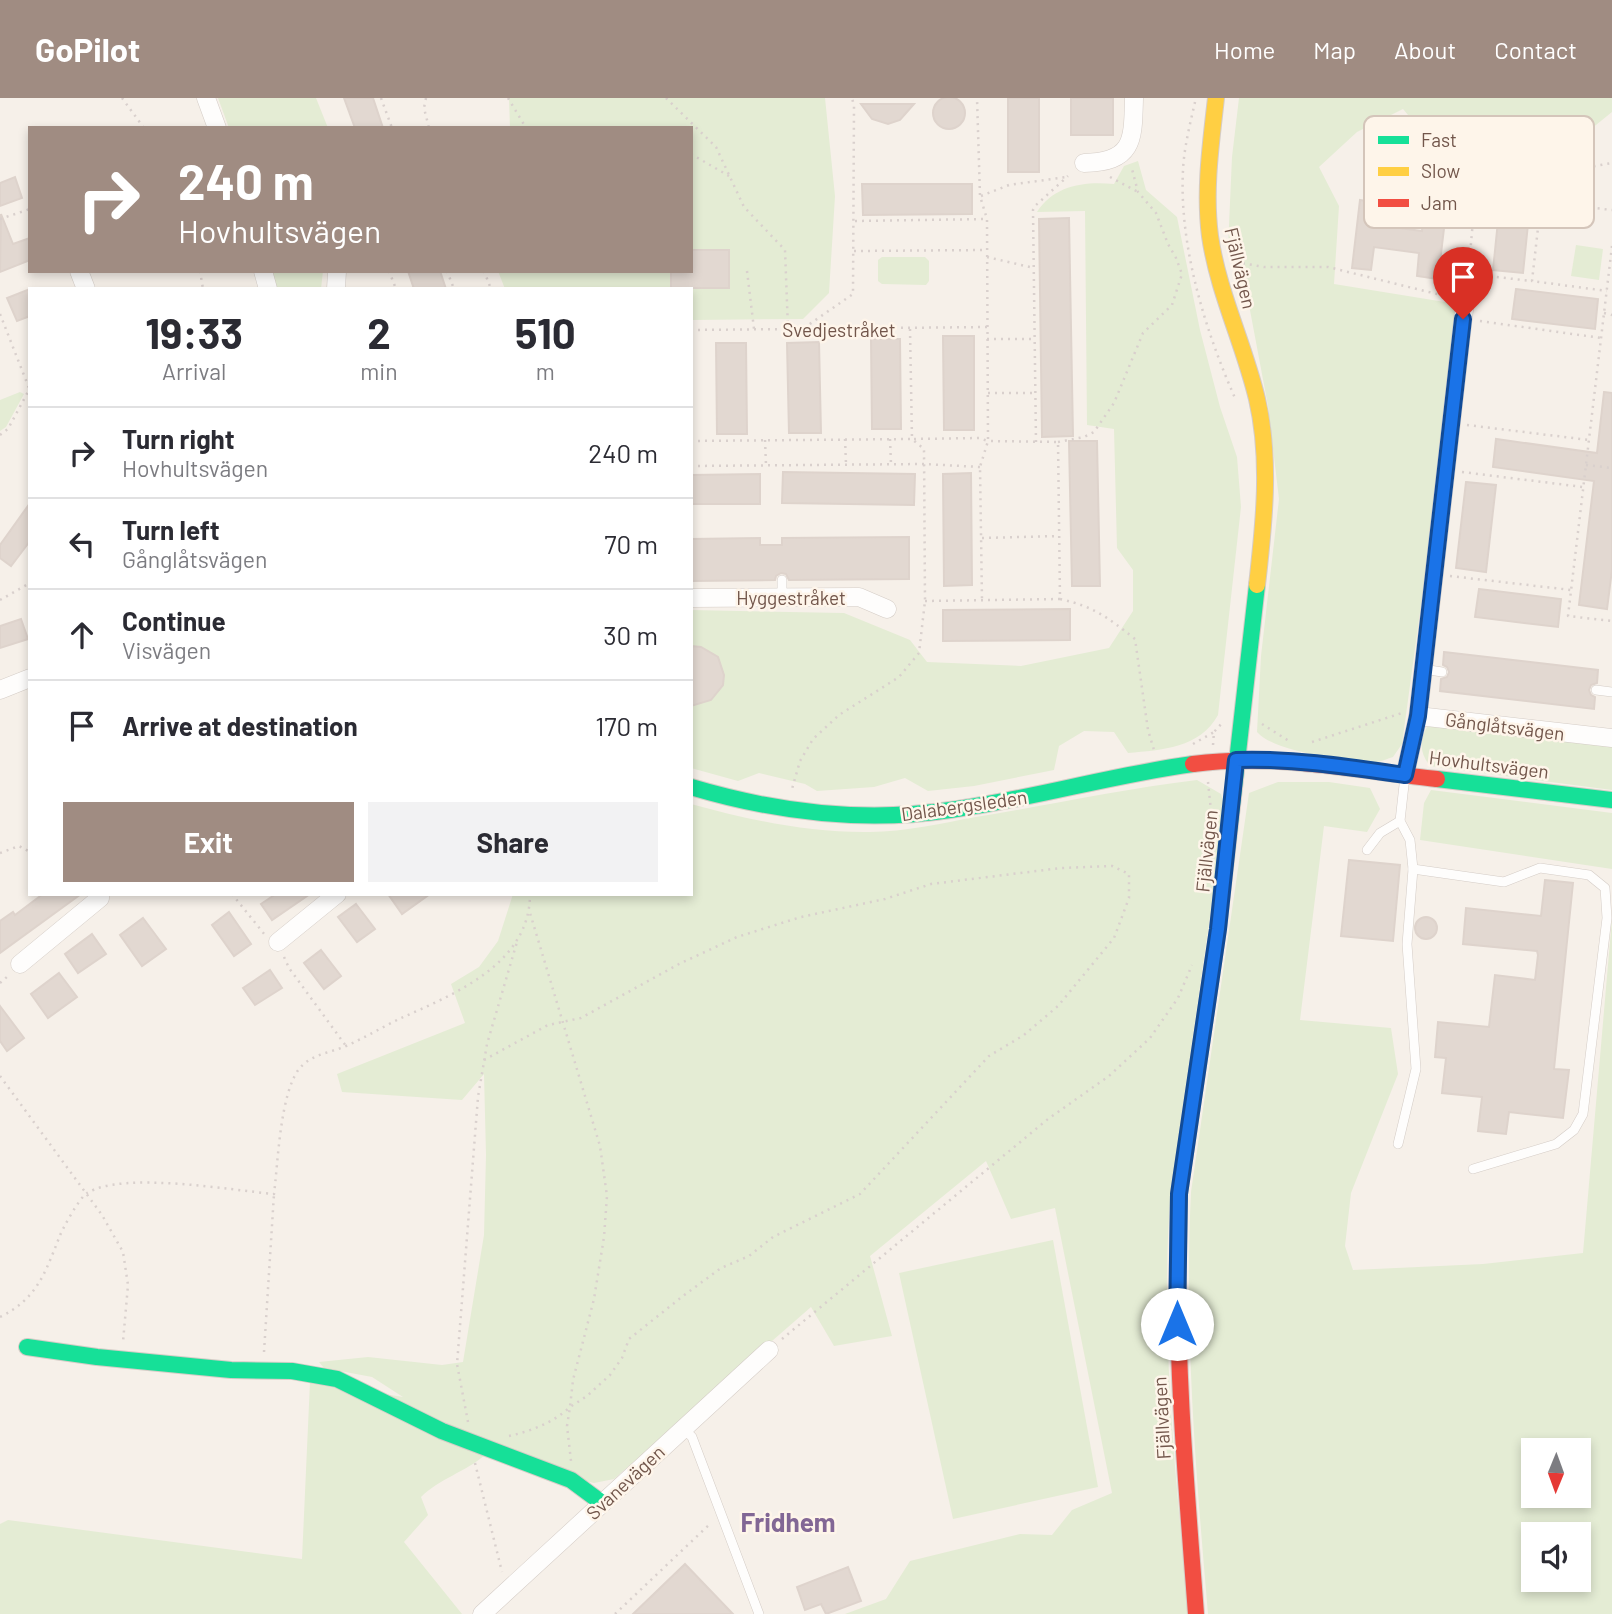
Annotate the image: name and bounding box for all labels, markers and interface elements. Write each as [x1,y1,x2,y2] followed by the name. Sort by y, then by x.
[35,29,140,69] text: GoPilot
[1214,35,1275,64] text: Home
[1313,35,1356,64] text: Map
[1394,35,1456,64] text: About
[1494,35,1577,64] text: Contact
[1364,116,1594,228] legend
[1421,128,1457,151] text: Fast
[178,151,314,210] text: 240 m
[63,154,154,245] icon: right
[1421,159,1460,182] text: Slow
[1421,191,1457,214] text: Jam
[178,211,381,249] text: Hovhultsvägen
[1220,225,1262,311] street label: Fjällvägen
[1433,247,1493,319] pin
[1444,258,1482,296] icon: arrive
[145,307,243,357] text: 19:33
[367,307,391,357] text: 2
[515,307,576,357] text: 510
[782,318,896,341] street label: Svedjestråket
[162,357,226,385] text: Arrival
[360,357,398,385] text: min
[536,357,555,385] text: m
[122,423,235,454] text: Turn right
[63,434,101,472] icon: right
[588,437,658,468] text: 240 m
[122,454,268,482] text: Hovhultsvägen
[122,514,220,545] text: Turn left
[63,525,101,563] icon: left
[604,528,658,559] text: 70 m
[122,545,267,573] text: Gånglåtsvägen
[736,586,846,609] street label: Hyggestråket
[122,605,226,636] text: Continue
[63,616,101,654] icon: ahead
[603,619,658,650] text: 30 m
[122,636,211,664] text: Visvägen
[63,707,101,745] icon: arrive
[1444,707,1566,745] street label: Gånglåtsvägen
[122,710,358,741] text: Arrive at destination
[595,710,658,741] text: 170 m
[1428,745,1550,783] street label: Hovhultsvägen
[900,785,1028,825] street label: Dalabergsleden
[63,802,354,882] button: Exit
[368,802,658,882] button: Share
[1190,809,1222,893] street label: Fjällvägen
[1140,1287,1214,1361] position arrow
[1147,1376,1175,1460] street label: Fjällvägen
[1521,1438,1591,1508] north arrow
[1521,1438,1591,1592] map controls
[581,1440,669,1524] street label: Svanevägen
[740,1506,836,1537] district label: Fridhem
[1521,1522,1591,1592] button: sound

